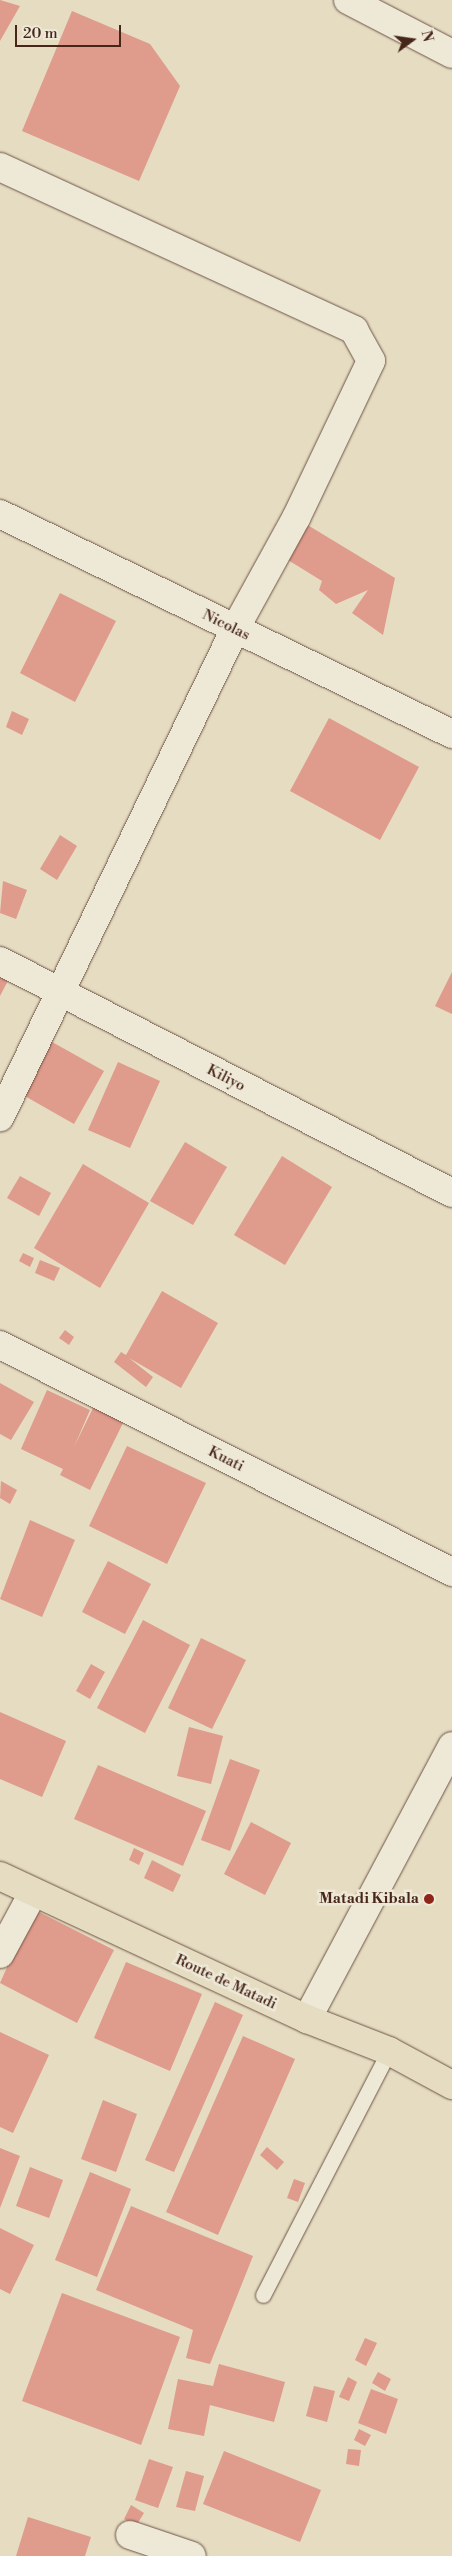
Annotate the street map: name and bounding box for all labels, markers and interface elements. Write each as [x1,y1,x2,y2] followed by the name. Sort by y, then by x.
[18,15,124,47] scale bar
[387,15,437,65] north arrow
[23,24,58,43] text: 20 m
[416,29,437,44] text: N
[199,606,253,644] street label: Nicolas
[204,1061,248,1095] street label: Kiliyo
[205,1442,247,1476] street label: Kuati
[319,1890,419,1908] place label: Matadi Kibala
[423,1893,435,1905] marker: Matadi Kibala
[172,1951,280,2013] street label: Route de Matadi

